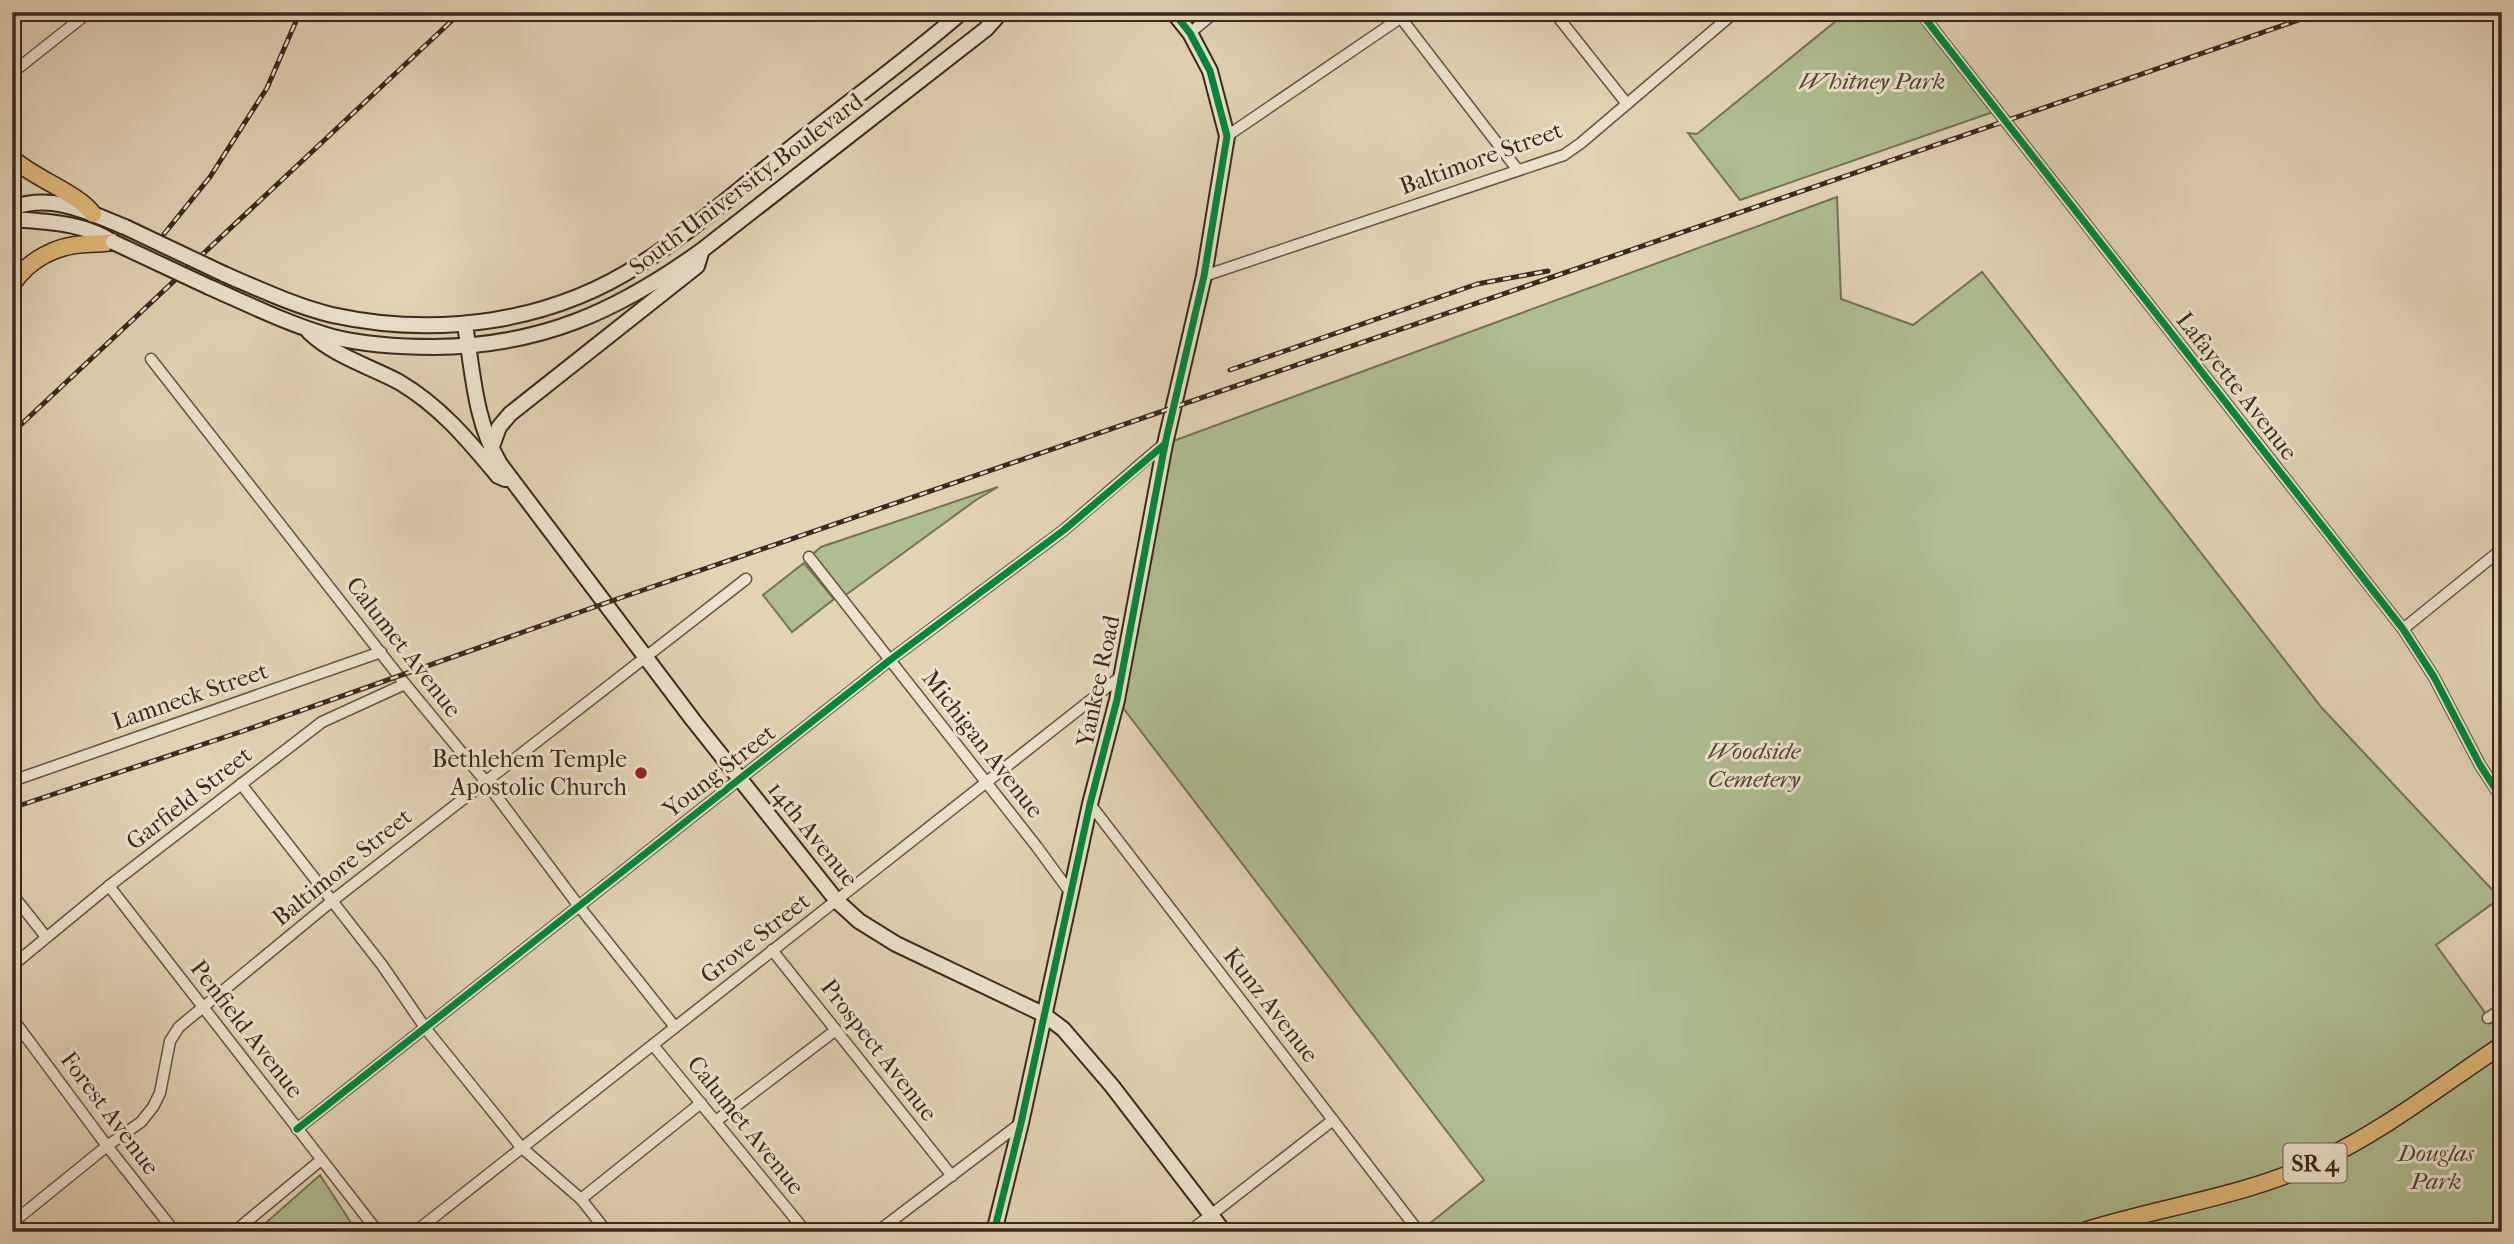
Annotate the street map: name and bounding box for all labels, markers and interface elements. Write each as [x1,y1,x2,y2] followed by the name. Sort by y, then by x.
[1799,67,1945,95] park label: Whitney Park
[624,86,869,281] street label: South University Boulevard
[1396,115,1567,200] street label: Baltimore Street
[2171,306,2304,466] street label: Lafayette Avenue
[341,571,468,723] street label: Calumet Avenue
[1070,612,1126,750] street label: Yankee Road
[109,656,272,736] street label: Lamneck Street
[916,664,1050,824] street label: Michigan Avenue
[656,718,781,824] street label: Young Street
[1707,737,1802,793] park label: Woodside Cemetery
[121,740,258,856] street label: Garfield Street
[432,745,628,801] place label: Bethlehem Temple Apostolic Church
[633,765,649,781] marker: Bethlehem Temple Apostolic Church
[762,776,864,892] street label: 14th Avenue
[267,802,418,932] street label: Baltimore Street
[695,886,815,989] street label: Grove Street
[1218,942,1324,1068] street label: Kunz Avenue
[185,955,310,1104] street label: Penfield Avenue
[815,974,943,1127] street label: Prospect Avenue
[55,1046,165,1180] street label: Forest Avenue
[682,1050,811,1200] street label: Calumet Avenue
[2396,1139,2475,1195] park label: Douglas Park
[2284,1144,2346,1182] road number: SR 4

